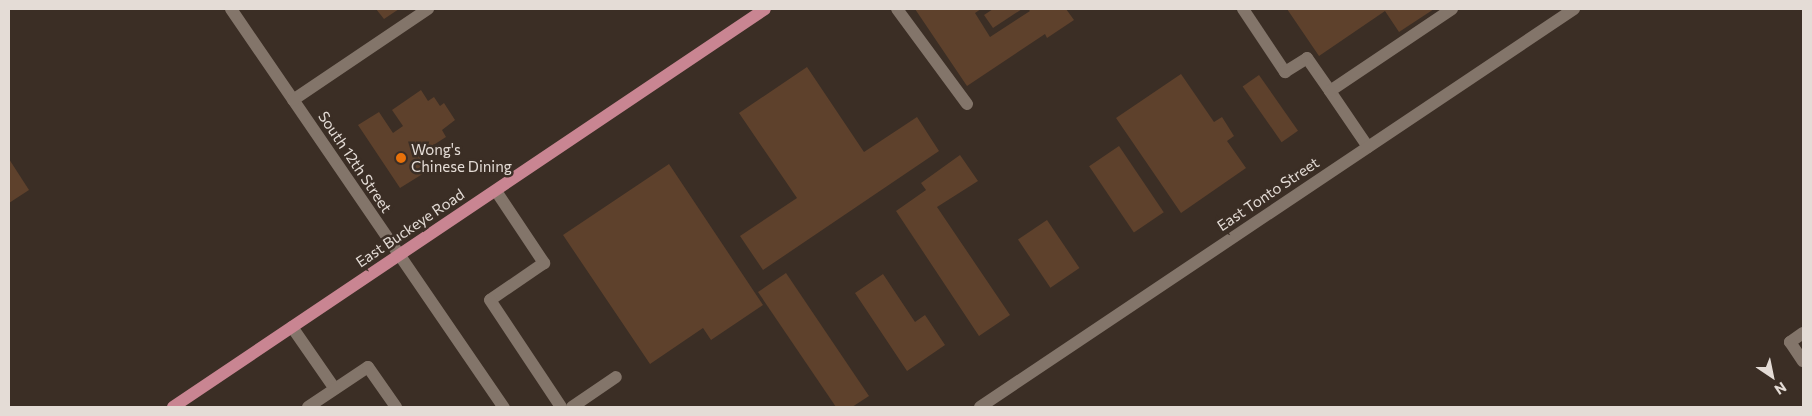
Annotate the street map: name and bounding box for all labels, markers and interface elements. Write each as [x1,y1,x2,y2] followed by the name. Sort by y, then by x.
[314,108,396,216] street label: South 12th Street
[411,140,512,175] place label: Wong's Chinese Dining
[395,152,407,164] marker: Wong's Chinese Dining
[1214,153,1322,235] street label: East Tonto Street
[352,185,468,271] street label: East Buckeye Road
[1747,351,1797,401] north arrow
[1772,379,1790,399] text: N

